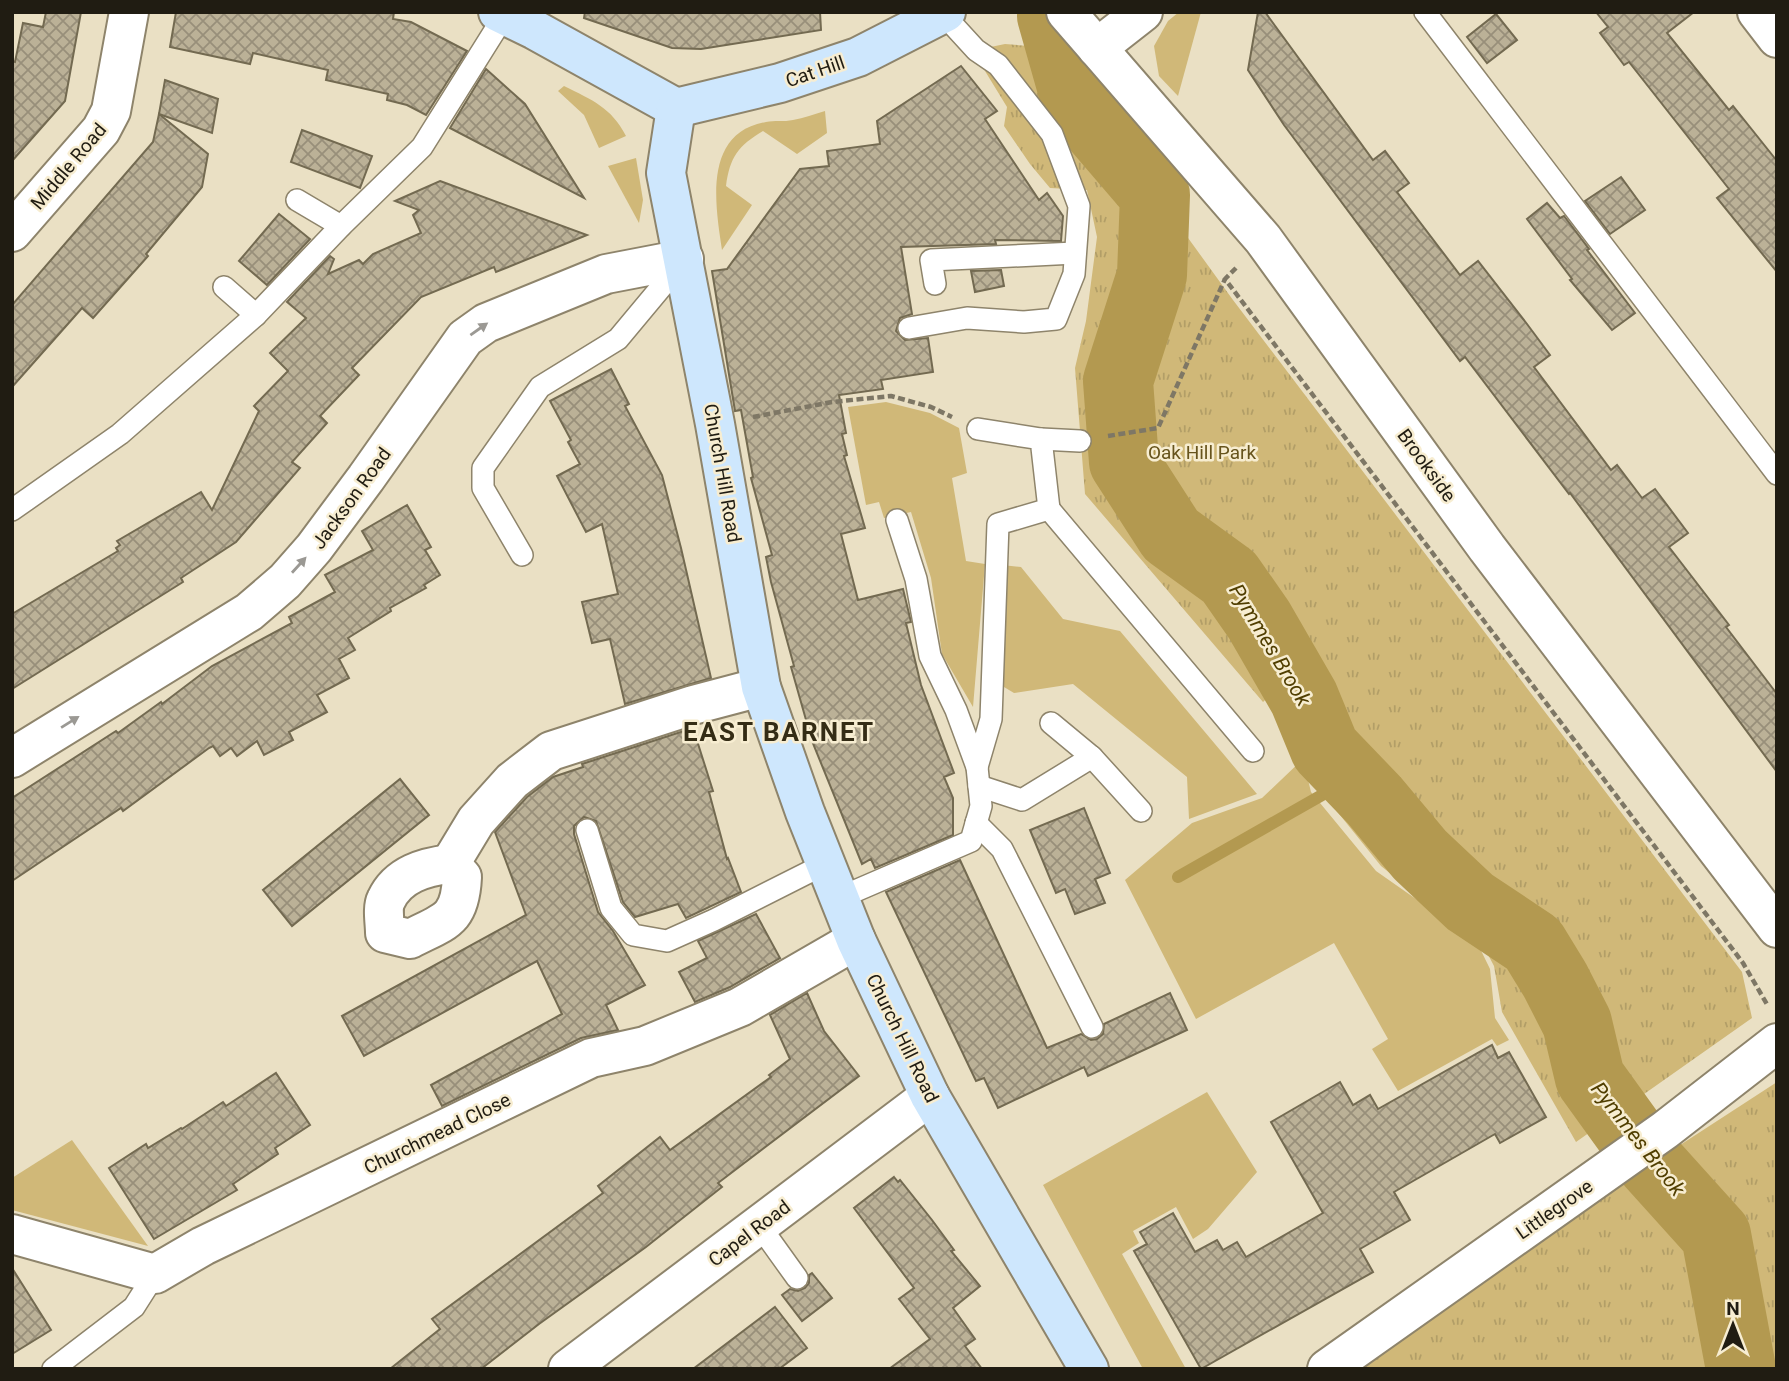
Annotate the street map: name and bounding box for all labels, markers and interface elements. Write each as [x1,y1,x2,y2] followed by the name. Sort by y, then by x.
[783,51,848,92] street label: Cat Hill
[26,118,111,214] street label: Middle Road
[470,322,488,336] one-way arrow
[699,402,746,544] street label: Church Hill Road
[1392,424,1461,506] street label: Brookside
[1148,441,1256,464] park label: Oak Hill Park
[307,443,396,554] street label: Jackson Road
[291,556,307,574] one-way arrow
[1224,580,1316,711] water label: Pymmes Brook
[61,716,80,729] one-way arrow
[683,717,875,747] district label: EAST BARNET
[861,970,944,1106] street label: Church Hill Road
[1586,1077,1690,1201] water label: Pymmes Brook
[360,1088,514,1179] street label: Churchmead Close
[1511,1175,1597,1244] street label: Littlegrove
[704,1195,795,1272] street label: Capel Road
[1698,1290,1768,1360] north arrow
[1726,1297,1740,1320] text: N

